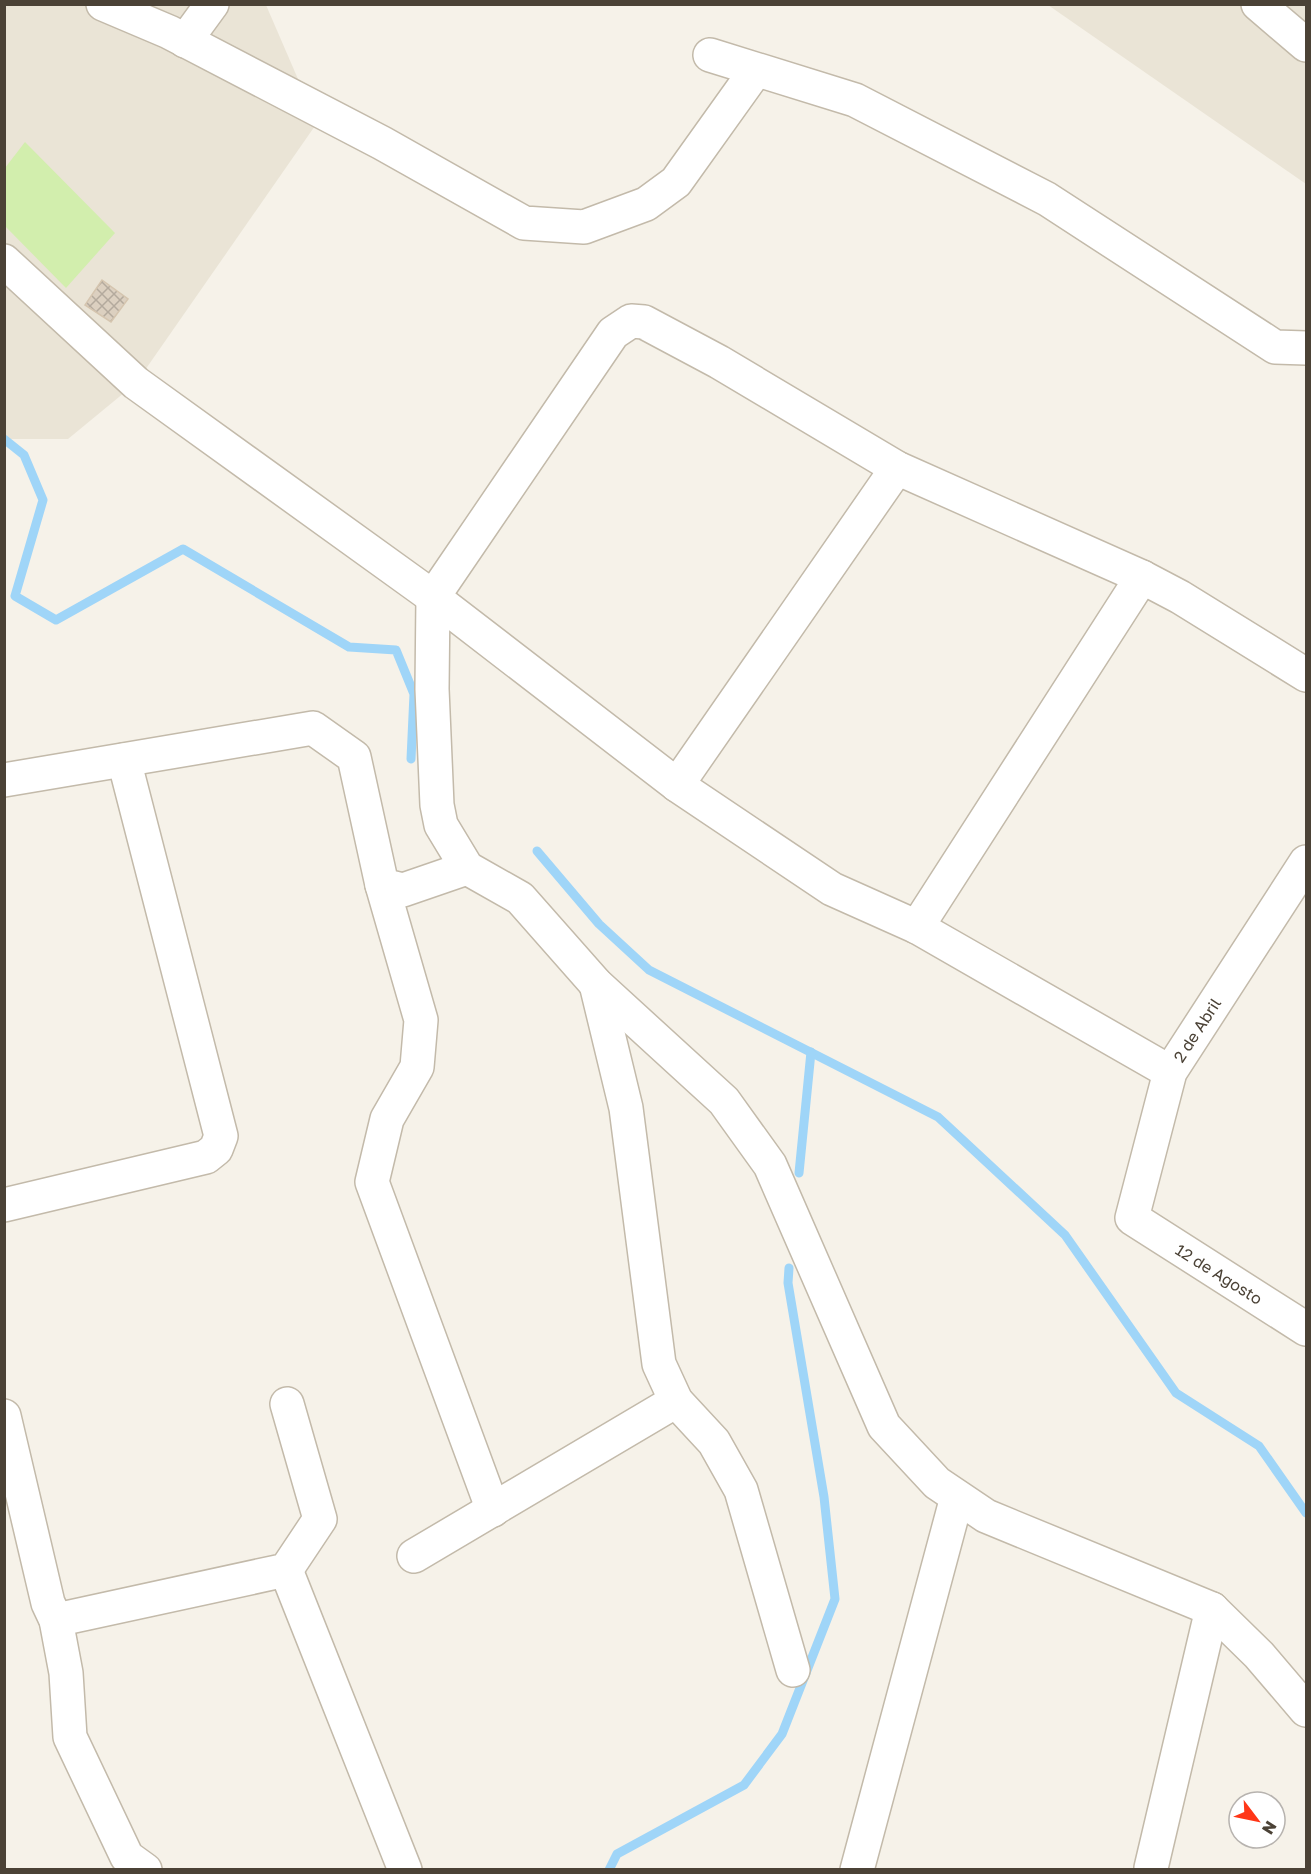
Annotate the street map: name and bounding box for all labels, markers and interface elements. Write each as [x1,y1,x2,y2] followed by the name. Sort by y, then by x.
[1169,994,1225,1066] street label: 2 de Abril
[1172,1239,1266,1309] street label: 12 de Agosto
[1227,1790,1287,1850] north arrow
[1258,1817,1281,1838] text: N

